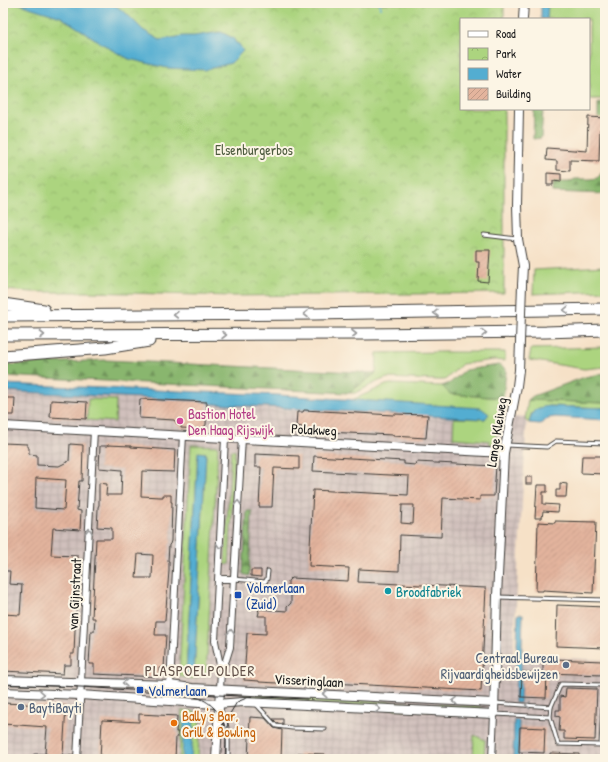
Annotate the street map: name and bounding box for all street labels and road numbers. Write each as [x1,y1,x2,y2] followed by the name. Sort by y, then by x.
[481,396,512,468] street label: Lange Kleiweg
[291,418,337,441] street label: Polakweg
[63,558,86,630] street label: van Gijnstraat
[274,669,344,692] street label: Visseringlaan

